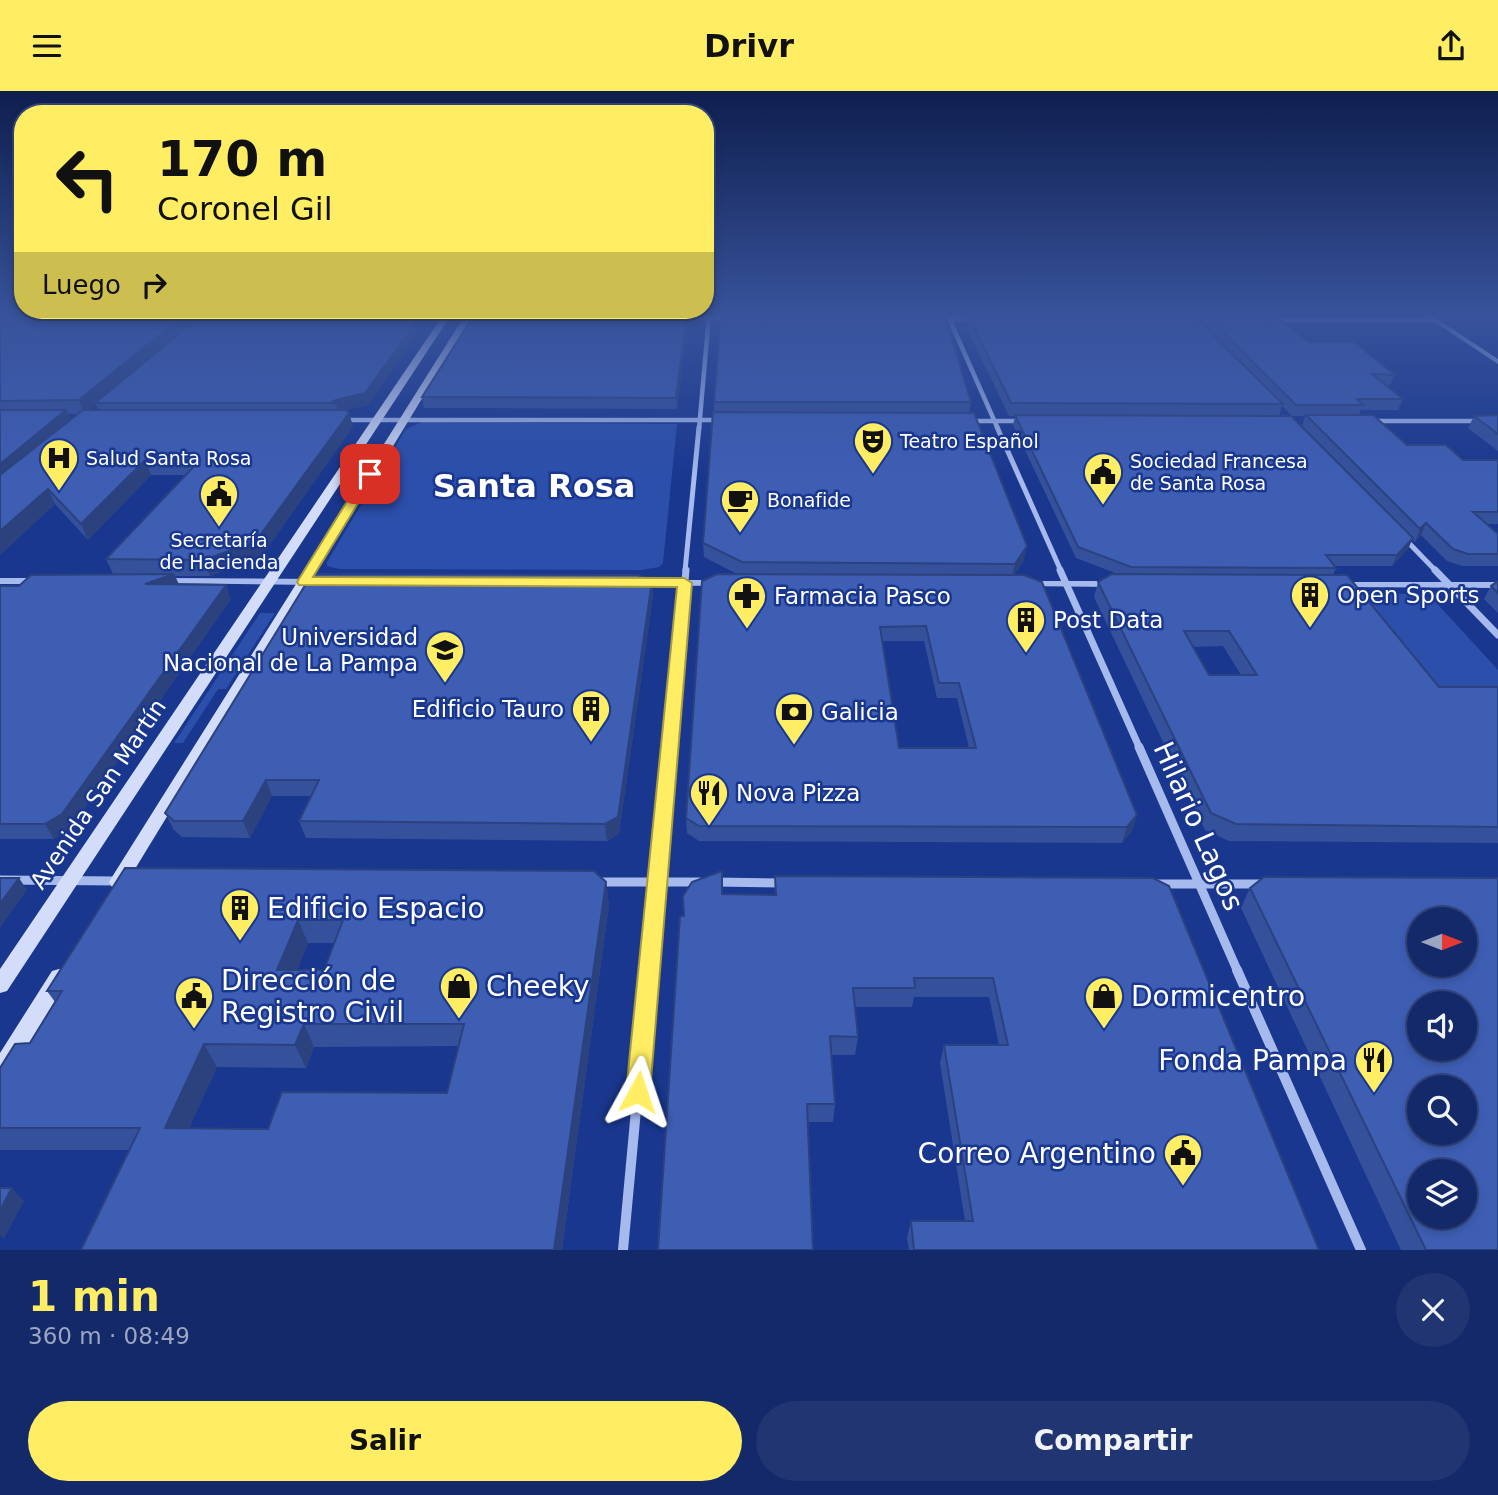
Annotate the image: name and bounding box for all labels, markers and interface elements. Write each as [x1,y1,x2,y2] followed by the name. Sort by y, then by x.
[28,27,66,65] icon: menu
[704,27,794,65] text: Drivr
[1432,27,1470,65] icon: share
[157,131,327,188] text: 170 m
[42,133,133,224] icon: left
[157,190,333,228] text: Coronel Gil
[135,266,173,304] icon: right
[42,270,121,300] text: Luego
[852,420,894,475] theatre icon: Teatro Español
[899,430,1039,452] place label: Teatro Español
[38,437,80,492] hospital icon: Salud Santa Rosa
[340,444,400,504] pin
[86,447,252,469] place label: Salud Santa Rosa
[1130,450,1308,494] place label: Sociedad Francesa de Santa Rosa
[1082,451,1124,506] public building icon: Sociedad Francesa de Santa Rosa
[351,455,389,493] icon: arrive
[433,467,635,505] district label: Santa Rosa
[198,473,240,528] public building icon: Secretaría de Hacienda
[719,479,761,534] cafe icon: Bonafide
[767,489,851,511] place label: Bonafide
[160,529,278,573] place label: Secretaría de Hacienda
[1289,574,1331,629] building icon: Open Sports
[726,575,768,630] pharmacy icon: Farmacia Pasco
[1337,582,1479,608] place label: Open Sports
[774,583,951,609] place label: Farmacia Pasco
[1005,599,1047,654] building icon: Post Data
[1053,607,1163,633] place label: Post Data
[163,624,418,676] place label: Universidad Nacional de La Pampa
[424,629,466,684] school or university icon: Universidad Nacional de La Pampa
[570,688,612,743] building icon: Edificio Tauro
[773,691,815,746] bank icon: Galicia
[25,694,171,894] street label: Avenida San Martín
[412,696,564,722] place label: Edificio Tauro
[821,699,899,725] place label: Galicia
[1147,737,1250,916] street label: Hilario Lagos
[688,772,730,827] restaurant icon: Nova Pizza
[736,780,860,806] place label: Nova Pizza
[219,887,261,942] building icon: Edificio Espacio
[267,892,485,925] place label: Edificio Espacio
[1407,907,1477,977] north arrow
[1407,907,1477,1229] map controls
[221,964,404,1029] place label: Dirección de Registro Civil
[438,965,480,1020] shop icon: Cheeky
[486,970,590,1003] place label: Cheeky
[173,975,215,1030] public building icon: Dirección de Registro Civil
[1083,975,1125,1030] shop icon: Dormicentro
[1131,980,1305,1013] place label: Dormicentro
[1407,991,1477,1061] button: sound
[1353,1039,1395,1094] restaurant icon: Fonda Pampa
[1158,1044,1347,1077] place label: Fonda Pampa
[601,1055,675,1129] position arrow
[1407,1075,1477,1145] button: search
[1162,1132,1204,1187] public building icon: Correo Argentino
[918,1137,1156,1170] place label: Correo Argentino
[1407,1159,1477,1229] button: layers
[28,1272,160,1321] text: 1 min
[1396,1273,1470,1347] button: close
[28,1323,190,1349] text: 360 m · 08:49
[28,1401,742,1481] button: Salir
[756,1401,1470,1481] button: Compartir

